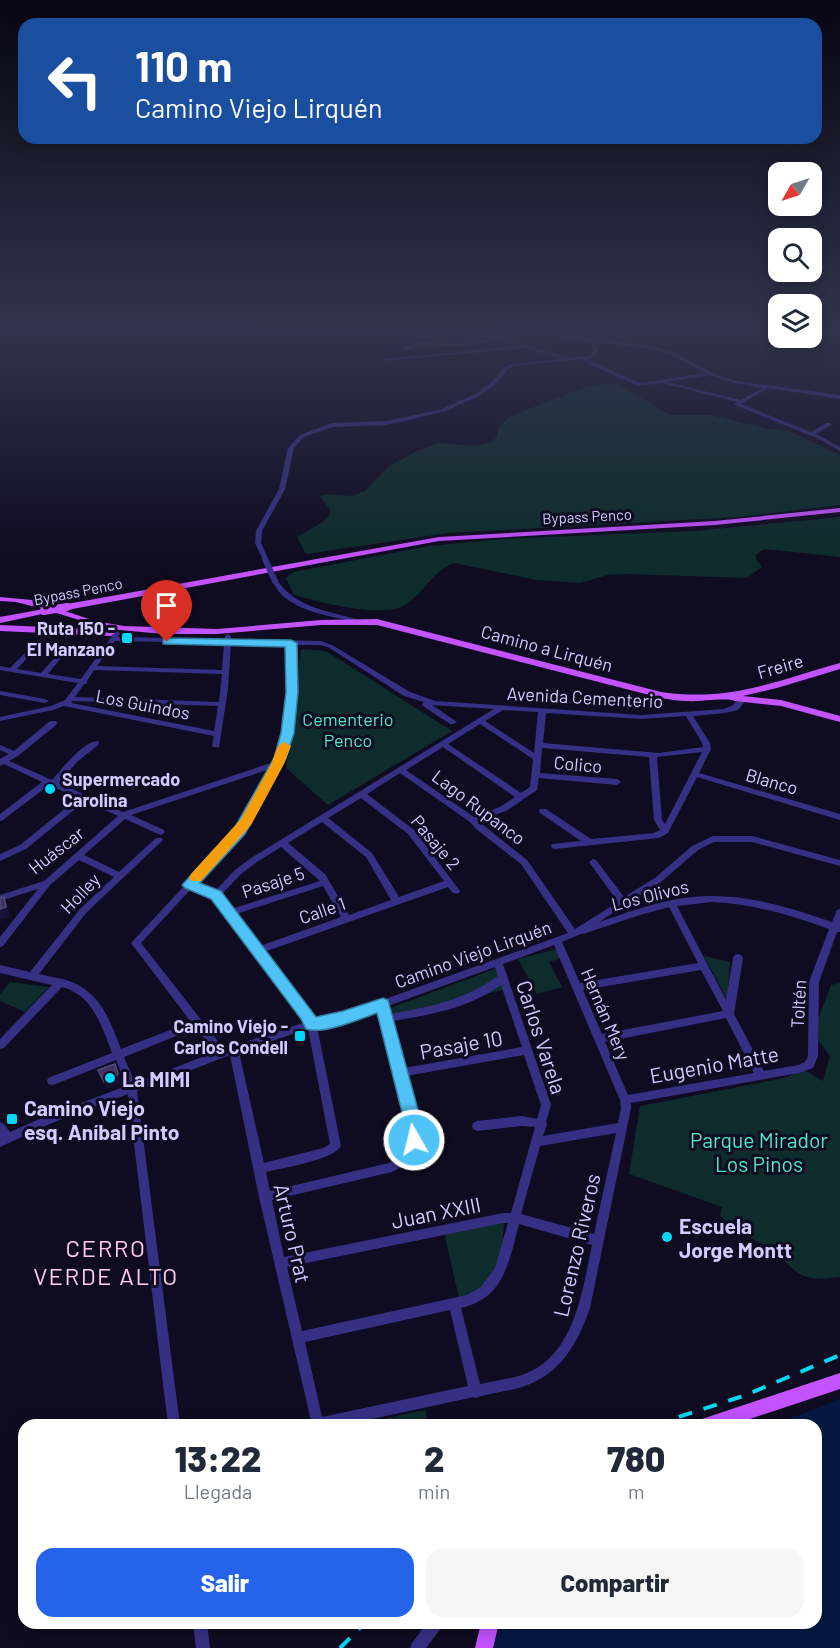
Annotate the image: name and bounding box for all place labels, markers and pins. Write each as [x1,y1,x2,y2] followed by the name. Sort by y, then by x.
[141,580,192,642] pin
[27,617,115,660] place label: Ruta 150 - El Manzano
[120,631,134,645] marker: Ruta 150 - El Manzano
[62,768,180,811] place label: Supermercado Carolina
[43,782,57,796] marker: Supermercado Carolina
[173,1015,288,1058] place label: Camino Viejo - Carlos Condell
[293,1029,307,1043] marker: Camino Viejo - Carlos Condell
[122,1066,190,1091] place label: La MIMI
[103,1071,117,1085] marker: La MIMI
[24,1095,179,1144] place label: Camino Viejo esq. Aníbal Pinto
[5,1112,19,1126] marker: Camino Viejo esq. Aníbal Pinto
[679,1213,792,1262] place label: Escuela Jorge Montt
[660,1230,674,1244] marker: Escuela Jorge Montt

